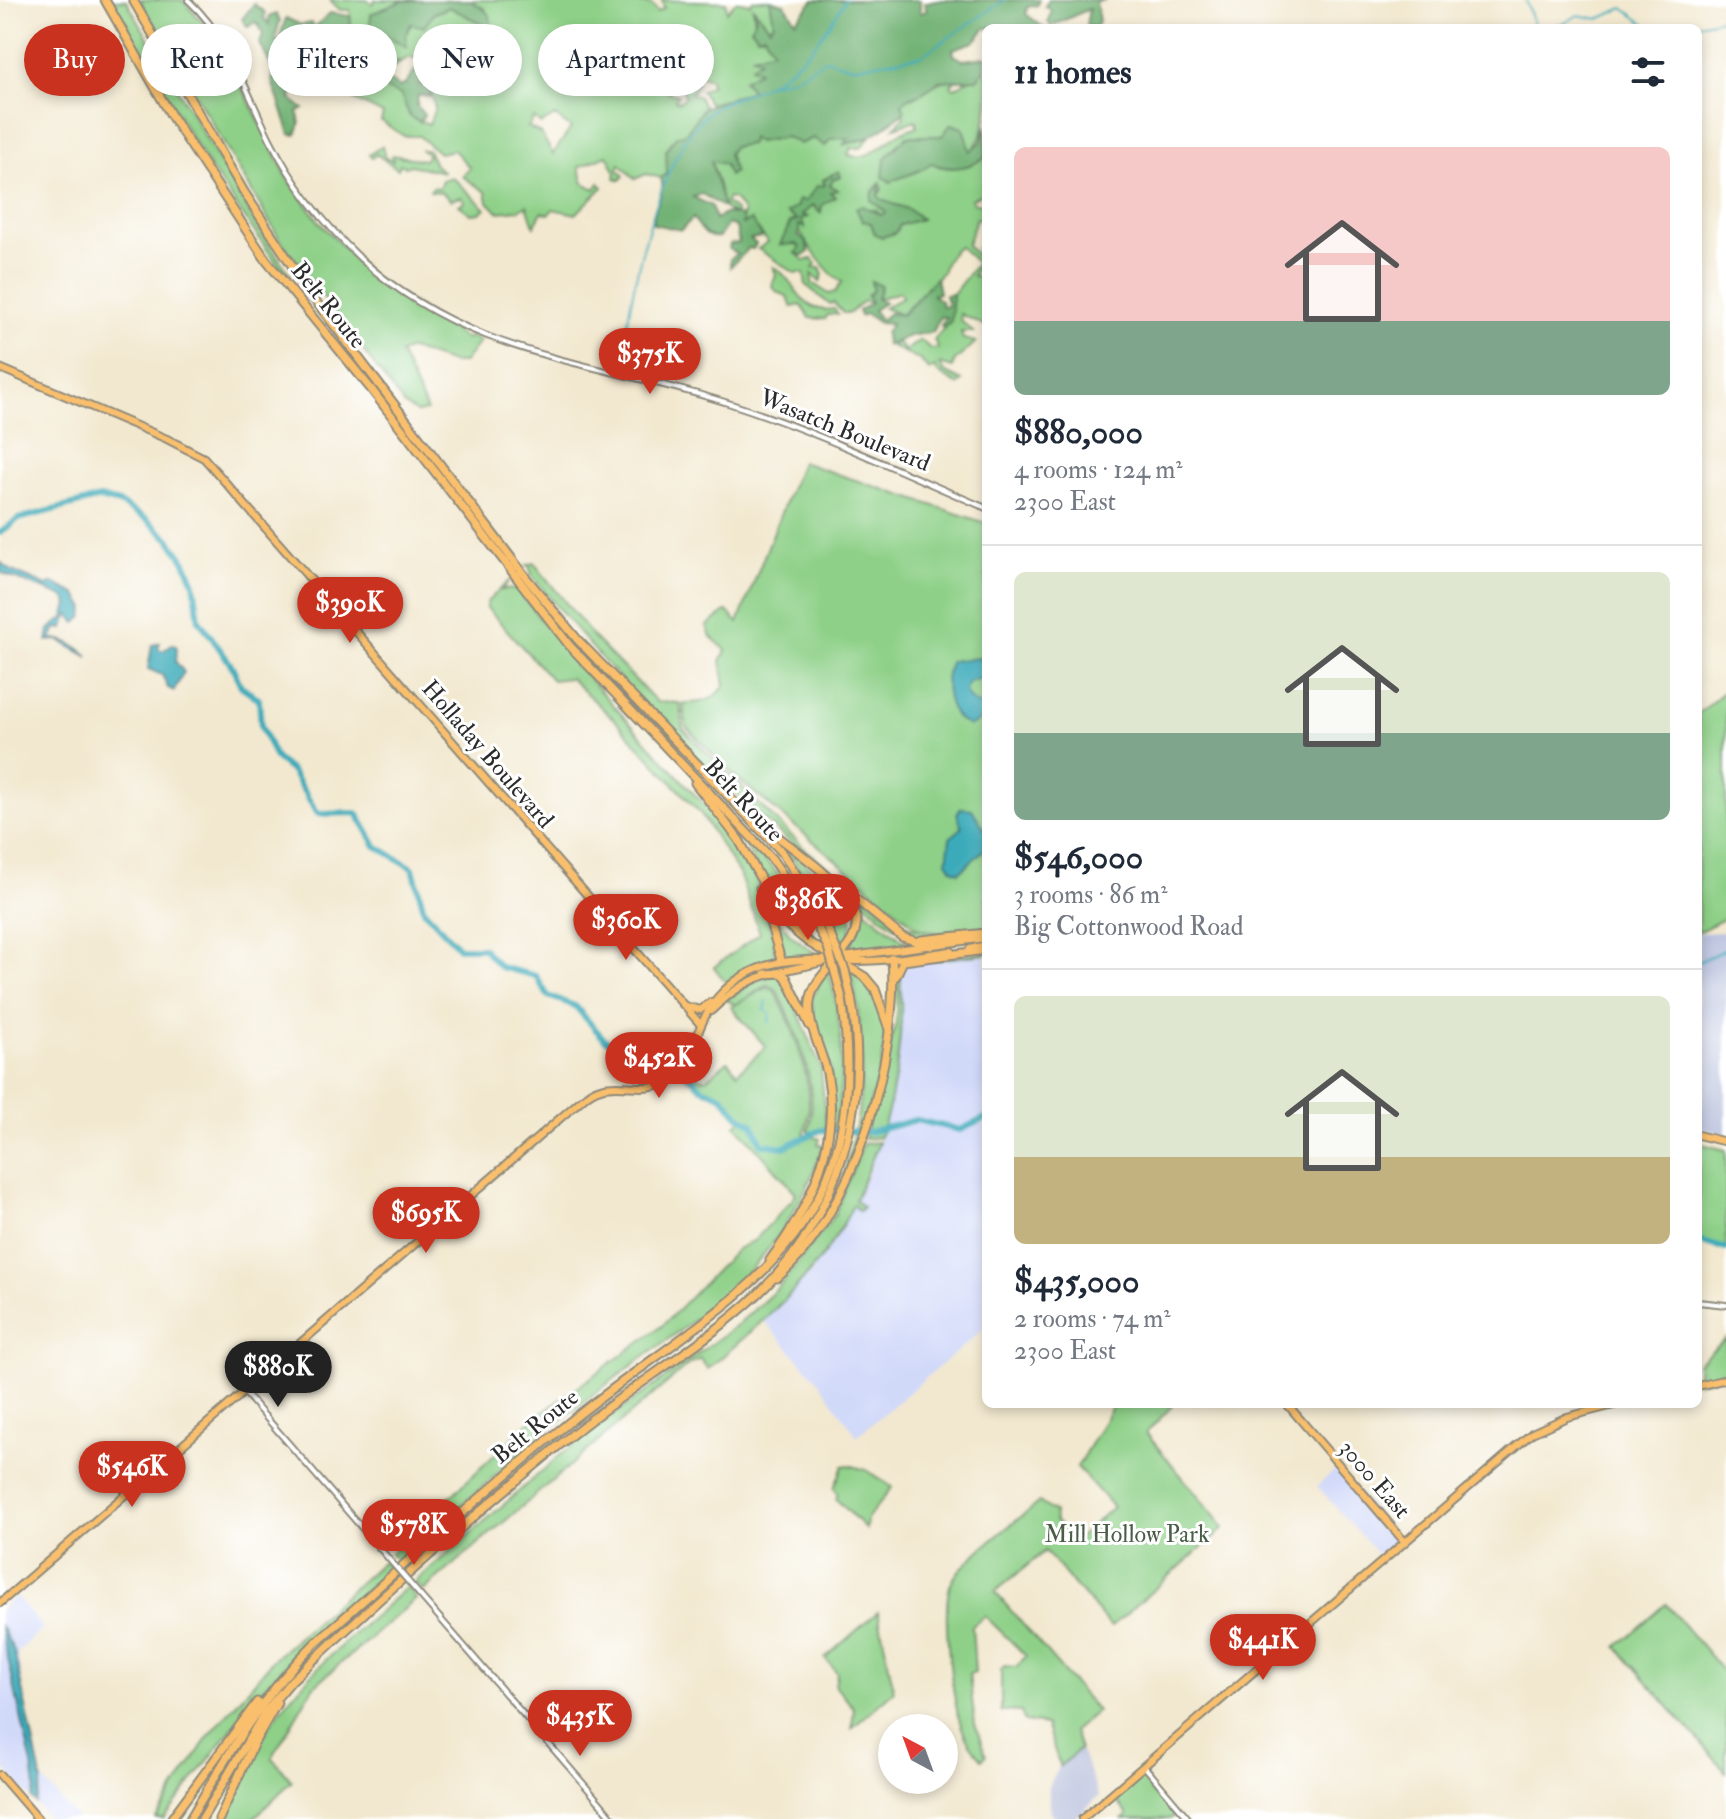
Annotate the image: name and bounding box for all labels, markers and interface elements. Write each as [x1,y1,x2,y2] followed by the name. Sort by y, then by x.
[24,24,125,96] chip: Buy
[141,24,252,96] chip: Rent
[268,24,397,96] chip: Filters
[413,24,522,96] chip: New
[538,24,714,96] chip: Apartment
[1626,50,1670,94] icon: filters
[1014,51,1132,94] text: 11 homes
[1270,199,1414,343] icon: home
[284,255,373,355] street label: Belt Route
[594,328,706,396] pin: $375K
[617,338,683,370] text: $375K
[754,382,935,479] street label: Wasatch Boulevard
[1014,411,1143,454] text: $880,000
[1014,454,1183,486] text: 4 rooms · 124 m²
[1014,486,1116,518] text: 2300 East
[294,577,406,645] pin: $390K
[315,587,385,619] text: $390K
[1270,624,1414,768] icon: home
[415,674,561,835] street label: Holladay Boulevard
[697,752,790,849] street label: Belt Route
[1014,836,1143,879] text: $546,000
[752,874,864,942] pin: $386K
[1014,879,1168,911] text: 3 rooms · 86 m²
[774,884,842,916] text: $386K
[570,894,682,962] pin: $360K
[591,904,661,936] text: $360K
[1014,911,1244,943] text: Big Cottonwood Road
[603,1032,715,1100] pin: $452K
[623,1042,695,1074] text: $452K
[1270,1048,1414,1192] icon: home
[370,1187,482,1255] pin: $695K
[391,1197,461,1229] text: $695K
[1014,1260,1139,1303] text: $435,000
[1014,1303,1171,1335] text: 2 rooms · 74 m²
[1014,1335,1116,1367] text: 2300 East
[222,1341,334,1409] pin: $880K
[243,1351,313,1383] text: $880K
[485,1382,585,1471] street label: Belt Route
[1332,1434,1417,1525] street label: 3000 East
[76,1441,188,1509] pin: $546K
[97,1451,167,1483] text: $546K
[358,1499,470,1567] pin: $578K
[380,1509,448,1541] text: $578K
[1045,1519,1210,1550] park label: Mill Hollow Park
[1207,1614,1319,1682] pin: $441K
[1228,1624,1298,1656] text: $441K
[524,1690,636,1758] pin: $435K
[546,1700,614,1732] text: $435K
[878,1714,958,1794] north arrow
[878,1714,958,1794] map controls

